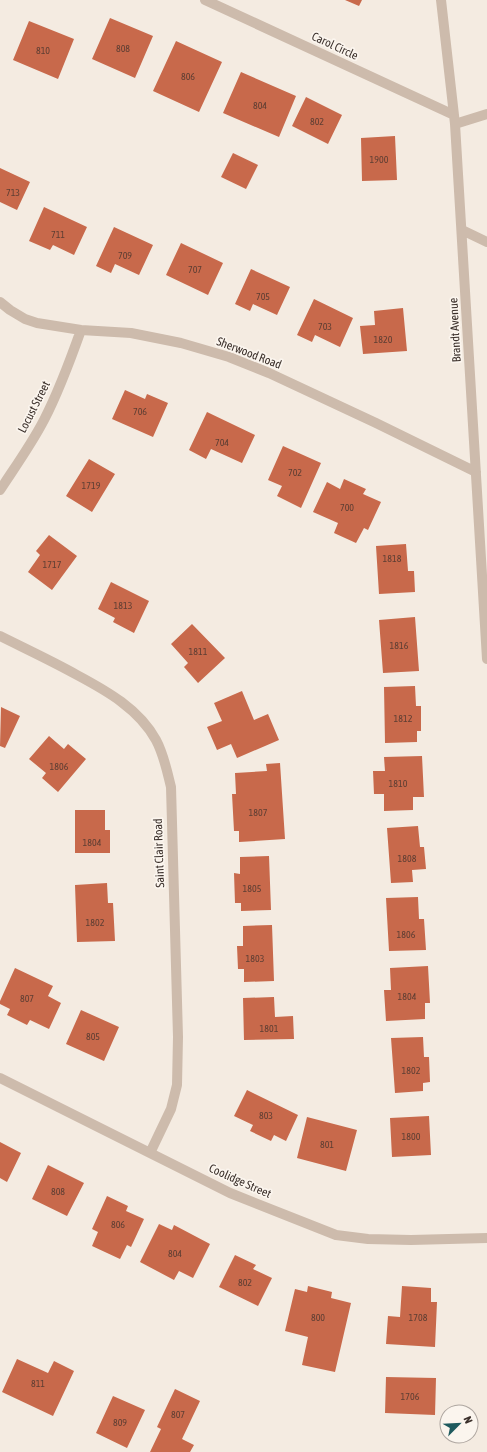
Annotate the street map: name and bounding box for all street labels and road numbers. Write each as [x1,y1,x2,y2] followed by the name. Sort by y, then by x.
[310,29,360,63] street label: Carol Circle
[446,297,464,363] street label: Brandt Avenue
[215,334,283,372] street label: Sherwood Road
[15,378,53,435] street label: Locust Street
[151,818,167,888] street label: Saint Clair Road
[207,1161,274,1201] street label: Coolidge Street

